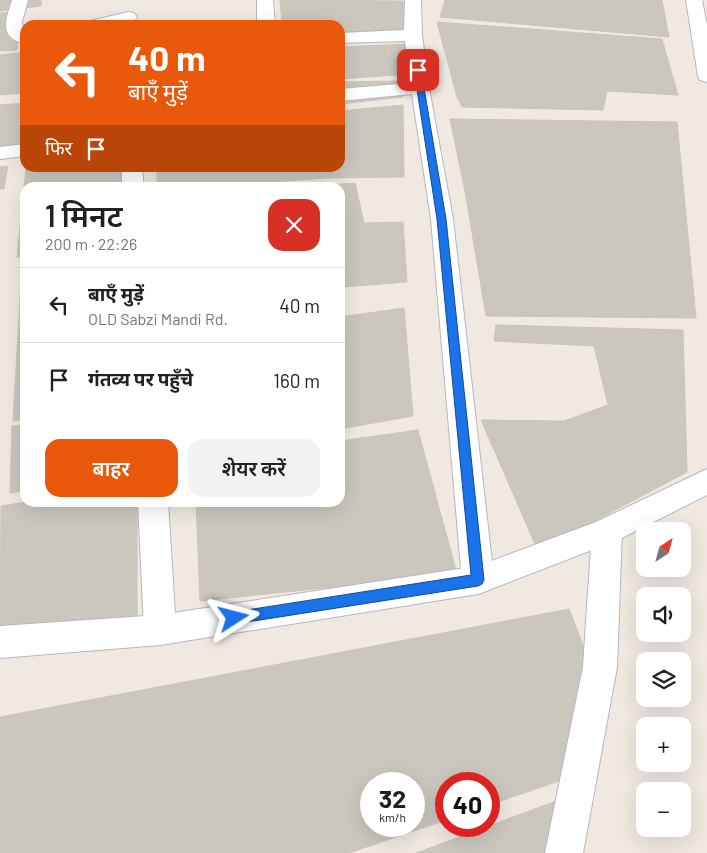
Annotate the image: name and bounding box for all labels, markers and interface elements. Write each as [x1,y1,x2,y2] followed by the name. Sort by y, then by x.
[128,36,205,78] text: 40 m
[45,40,110,105] icon: left
[397,49,439,91] pin
[404,56,432,84] icon: arrive
[128,78,188,104] text: बाएँ मुड़ें
[82,135,110,163] icon: arrive
[45,136,72,159] text: फिर
[45,197,123,233] text: 1 मिनट
[268,199,320,251] button: close
[45,234,137,253] text: 200 m · 22:26
[88,282,144,305] text: बाएँ मुड़ें
[45,291,73,319] icon: left
[279,294,320,317] text: 40 m
[88,309,228,328] text: OLD Sabzi Mandi Rd.
[45,366,73,394] icon: arrive
[88,367,193,390] text: गंतव्य पर पहुँचे
[273,369,320,392] text: 160 m
[45,439,178,497] button: बाहर
[188,439,320,497] button: शेयर करें
[636,522,691,578] north arrow
[636,522,691,837] map controls
[636,587,691,642] button: sound
[207,591,259,643] position arrow
[636,652,691,707] button: layers
[636,717,691,772] button: +
[435,772,500,837] speed limit sign: 40
[636,782,691,837] button: −
[379,783,406,813] text: 32
[379,810,406,824] text: km/h

